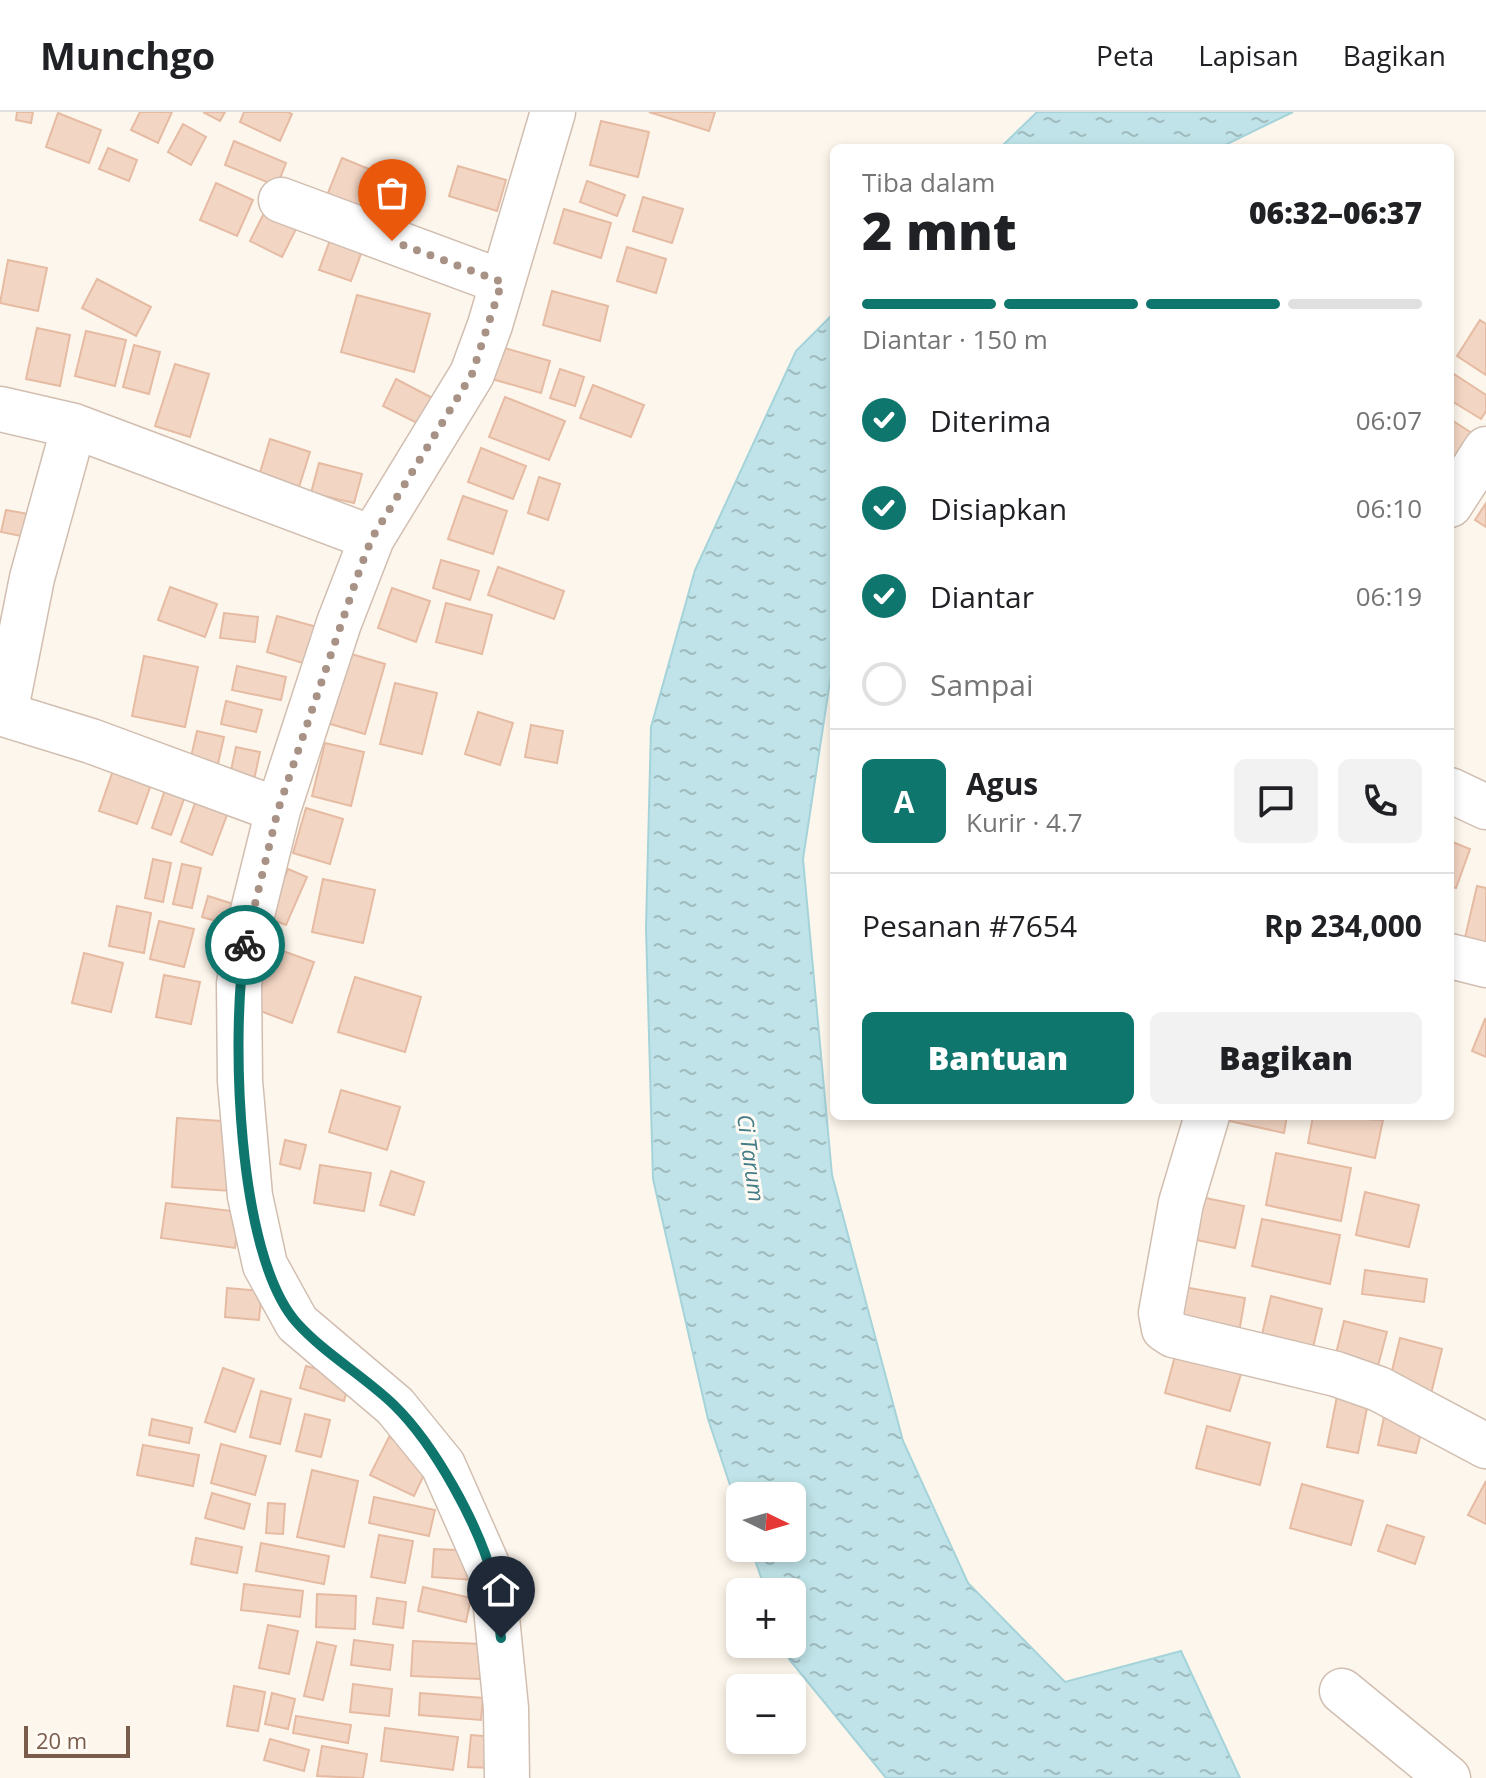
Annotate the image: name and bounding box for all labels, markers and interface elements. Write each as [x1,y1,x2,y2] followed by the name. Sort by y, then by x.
[40,29,215,81] text: Munchgo
[1096,36,1154,74] text: Peta
[1198,36,1299,74] text: Lapisan
[1343,36,1446,74] text: Bagikan
[358,159,426,241] pin
[862,164,995,200] text: Tiba dalam
[370,171,414,215] icon: bag
[1249,192,1422,233] text: 06:32–06:37
[862,194,1017,265] text: 2 mnt
[862,321,1048,357] text: Diantar · 150 m
[862,398,906,442] icon: check
[930,400,1051,441] text: Diterima
[1356,402,1422,438] text: 06:07
[862,486,906,530] icon: check
[930,488,1067,529] text: Disiapkan
[1356,490,1422,526] text: 06:10
[862,574,906,618] icon: check
[930,576,1034,617] text: Diantar
[1356,578,1422,614] text: 06:19
[930,664,1034,705] text: Sampai
[1234,759,1318,843] button: chat
[1338,759,1422,843] button: phone
[966,763,1038,804] text: Agus
[894,781,914,822] text: A
[966,804,1083,840] text: Kurir · 4.7
[205,905,285,985] courier
[862,905,1077,946] text: Pesanan #7654
[1264,905,1422,946] text: Rp 234,000
[223,923,267,967] icon: bike
[862,1012,1134,1104] button: Bantuan
[1150,1012,1422,1104] button: Bagikan
[731,1112,773,1204] water label: Ci Tarum
[726,1482,806,1562] north arrow
[726,1482,806,1754] map controls
[467,1556,535,1638] pin
[479,1568,523,1612] icon: home
[726,1578,806,1658] button: +
[726,1674,806,1754] button: −
[24,1722,130,1758] scale bar
[36,1725,87,1755] text: 20 m

